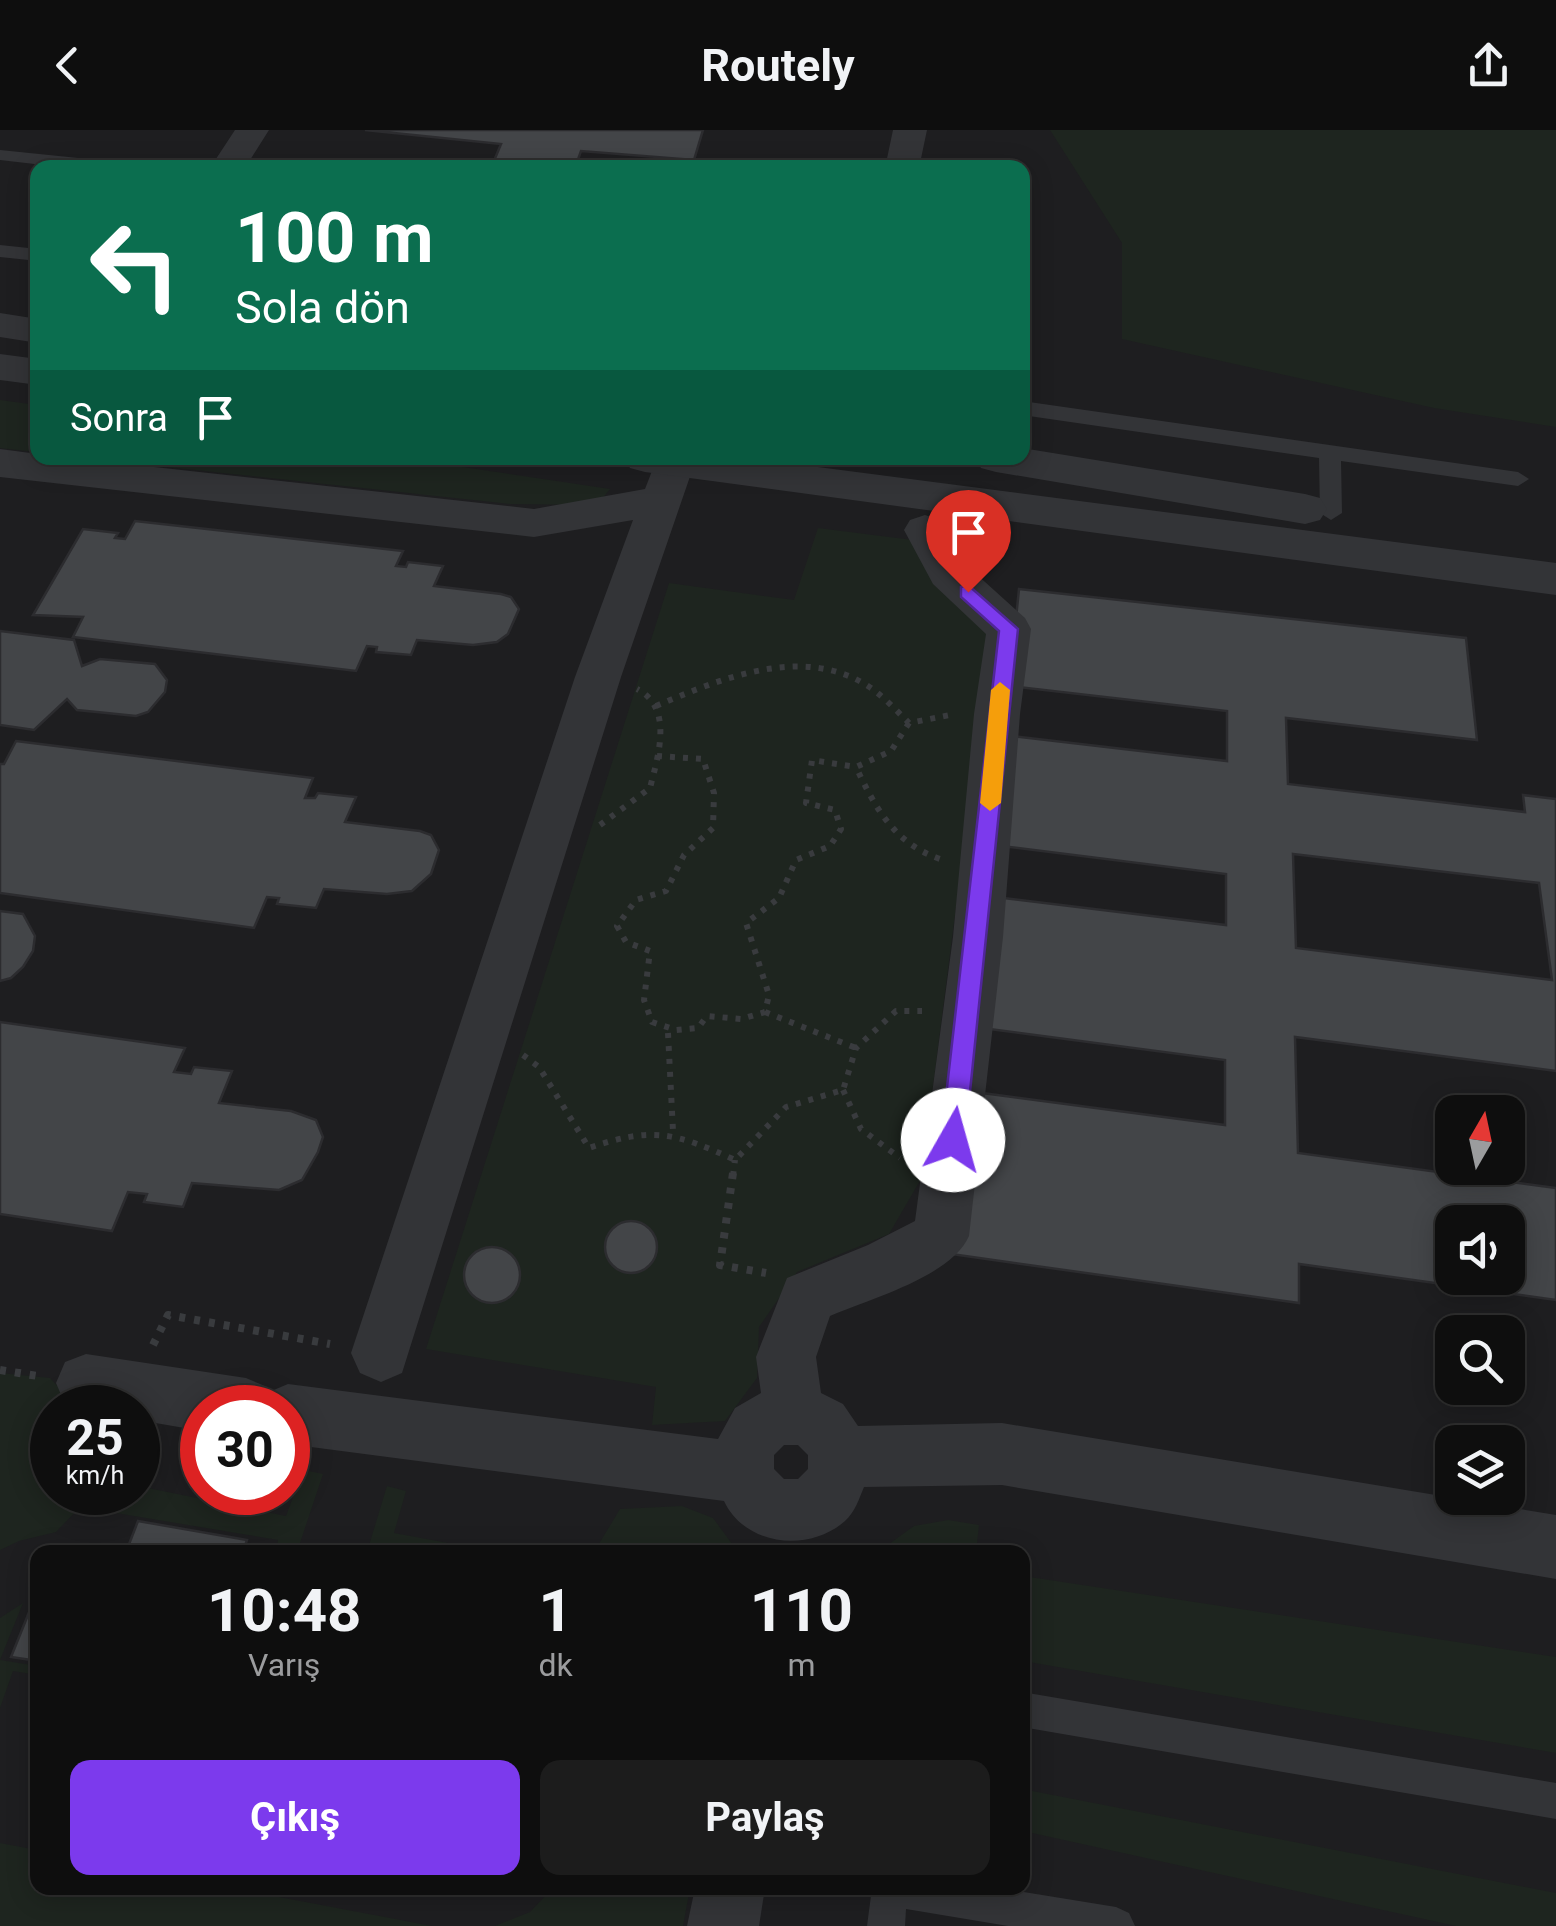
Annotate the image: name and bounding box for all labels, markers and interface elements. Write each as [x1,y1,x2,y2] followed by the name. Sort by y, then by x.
[40,38,95,93] icon: back
[1461,38,1516,93] icon: share
[701,39,855,92] text: Routely
[235,197,434,279] text: 100 m
[70,200,200,330] icon: left
[235,281,410,334] text: Sola dön
[188,390,243,445] icon: arrive
[70,396,168,440] text: Sonra
[926,490,1011,593] pin
[941,505,996,560] icon: arrive
[901,1088,1005,1192] position arrow
[1435,1095,1525,1185] north arrow
[1435,1095,1525,1515] map controls
[1435,1205,1525,1295] button: sound
[1435,1315,1525,1405] button: search
[180,1385,310,1515] speed limit sign: 30
[66,1409,124,1467] text: 25
[1435,1425,1525,1515] button: layers
[66,1461,124,1490] text: km/h
[207,1575,362,1646] text: 10:48
[538,1575,573,1646] text: 1
[750,1575,853,1646] text: 110
[248,1646,320,1684] text: Varış
[539,1646,573,1684] text: dk
[787,1646,815,1684] text: m
[70,1760,520,1875] button: Çıkış
[540,1760,990,1875] button: Paylaş

